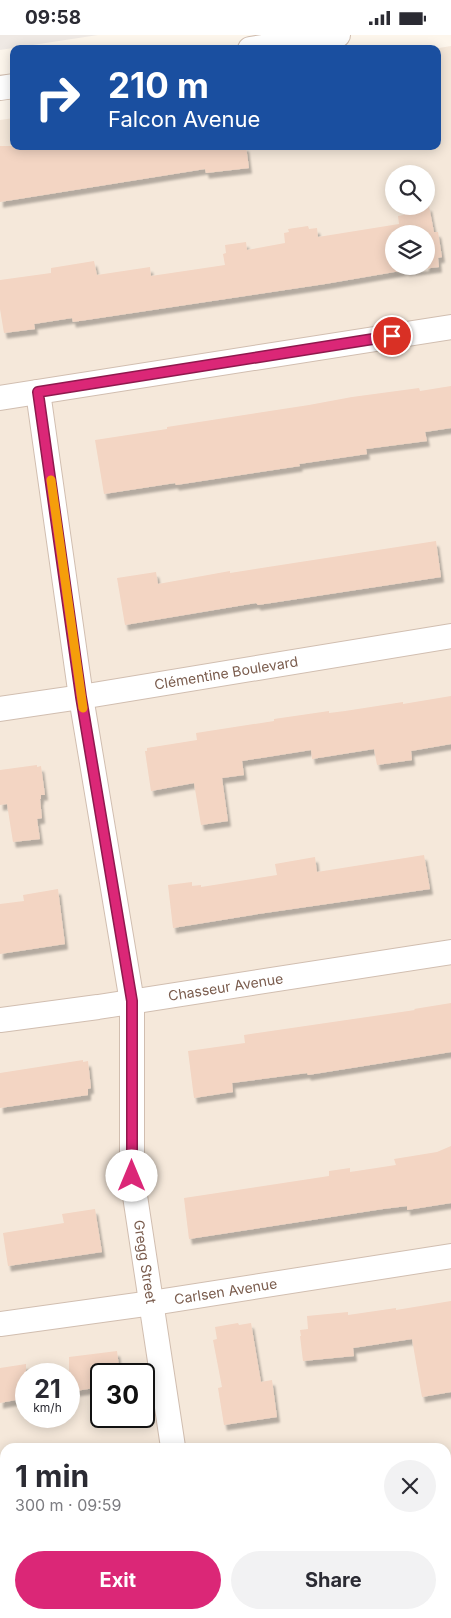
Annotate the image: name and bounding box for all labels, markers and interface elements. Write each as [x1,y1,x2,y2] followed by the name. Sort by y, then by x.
[25,6,81,29] text: 09:58
[108,64,209,106] text: 210 m
[25,65,90,130] icon: right
[108,106,260,132] text: Falcon Avenue
[385,165,435,275] map controls
[385,165,435,215] button: search
[385,225,435,275] button: layers
[371,315,413,357] pin
[378,322,406,350] icon: arrive
[153,652,299,693] street label: Clémentine Boulevard
[167,969,284,1004] street label: Chasseur Avenue
[105,1149,157,1201] position arrow
[131,1219,160,1305] street label: Gregg Street
[173,1274,278,1307] street label: Carlsen Avenue
[90,1363,155,1428] speed limit sign: 30
[34,1374,61,1404] text: 21
[33,1400,62,1415] text: km/h
[15,1458,89,1494] text: 1 min
[384,1460,436,1512] button: close
[15,1495,121,1515] text: 300 m · 09:59
[15,1551,221,1609] button: Exit
[231,1551,436,1609] button: Share

